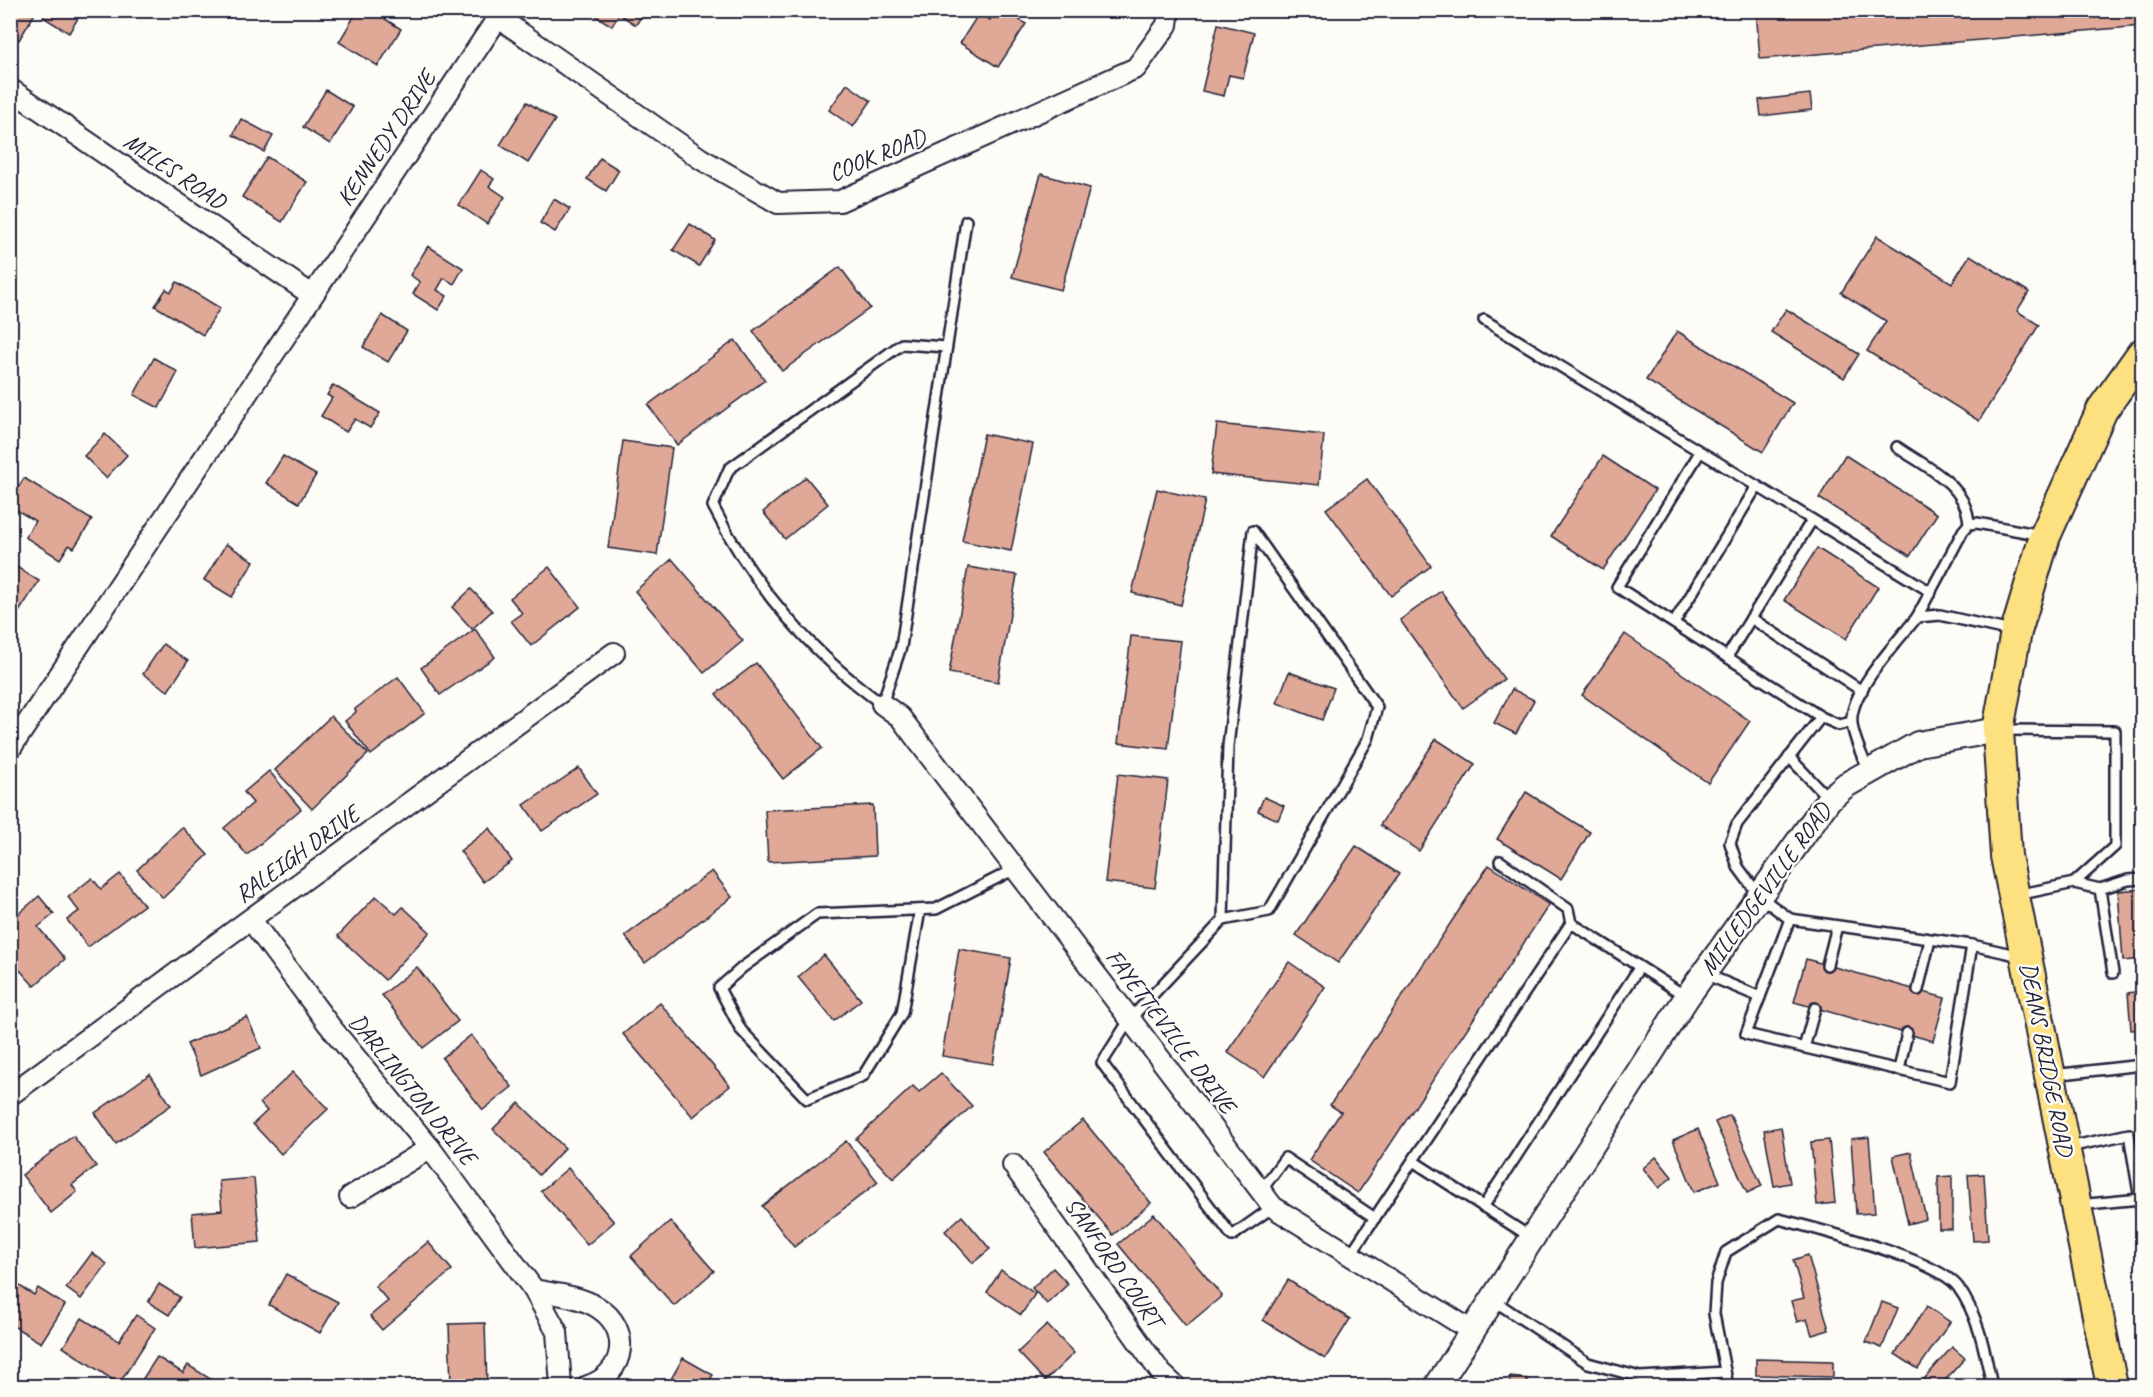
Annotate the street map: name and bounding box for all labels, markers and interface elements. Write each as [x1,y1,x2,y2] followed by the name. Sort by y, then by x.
[330,62,444,211] street label: KENNEDY DRIVE
[824,121,932,188] street label: COOK ROAD
[118,126,233,217] street label: MILES ROAD
[1693,796,1839,981] street label: MILLEDGEVILLE ROAD
[229,797,367,909] street label: RALEIGH DRIVE
[1099,943,1245,1122] street label: FAYETTEVILLE DRIVE
[2014,960,2081,1160] street label: DEANS BRIDGE ROAD
[343,1007,485,1173] street label: DARLINGTON DRIVE
[1058,1191,1173,1338] street label: SANFORD COURT

